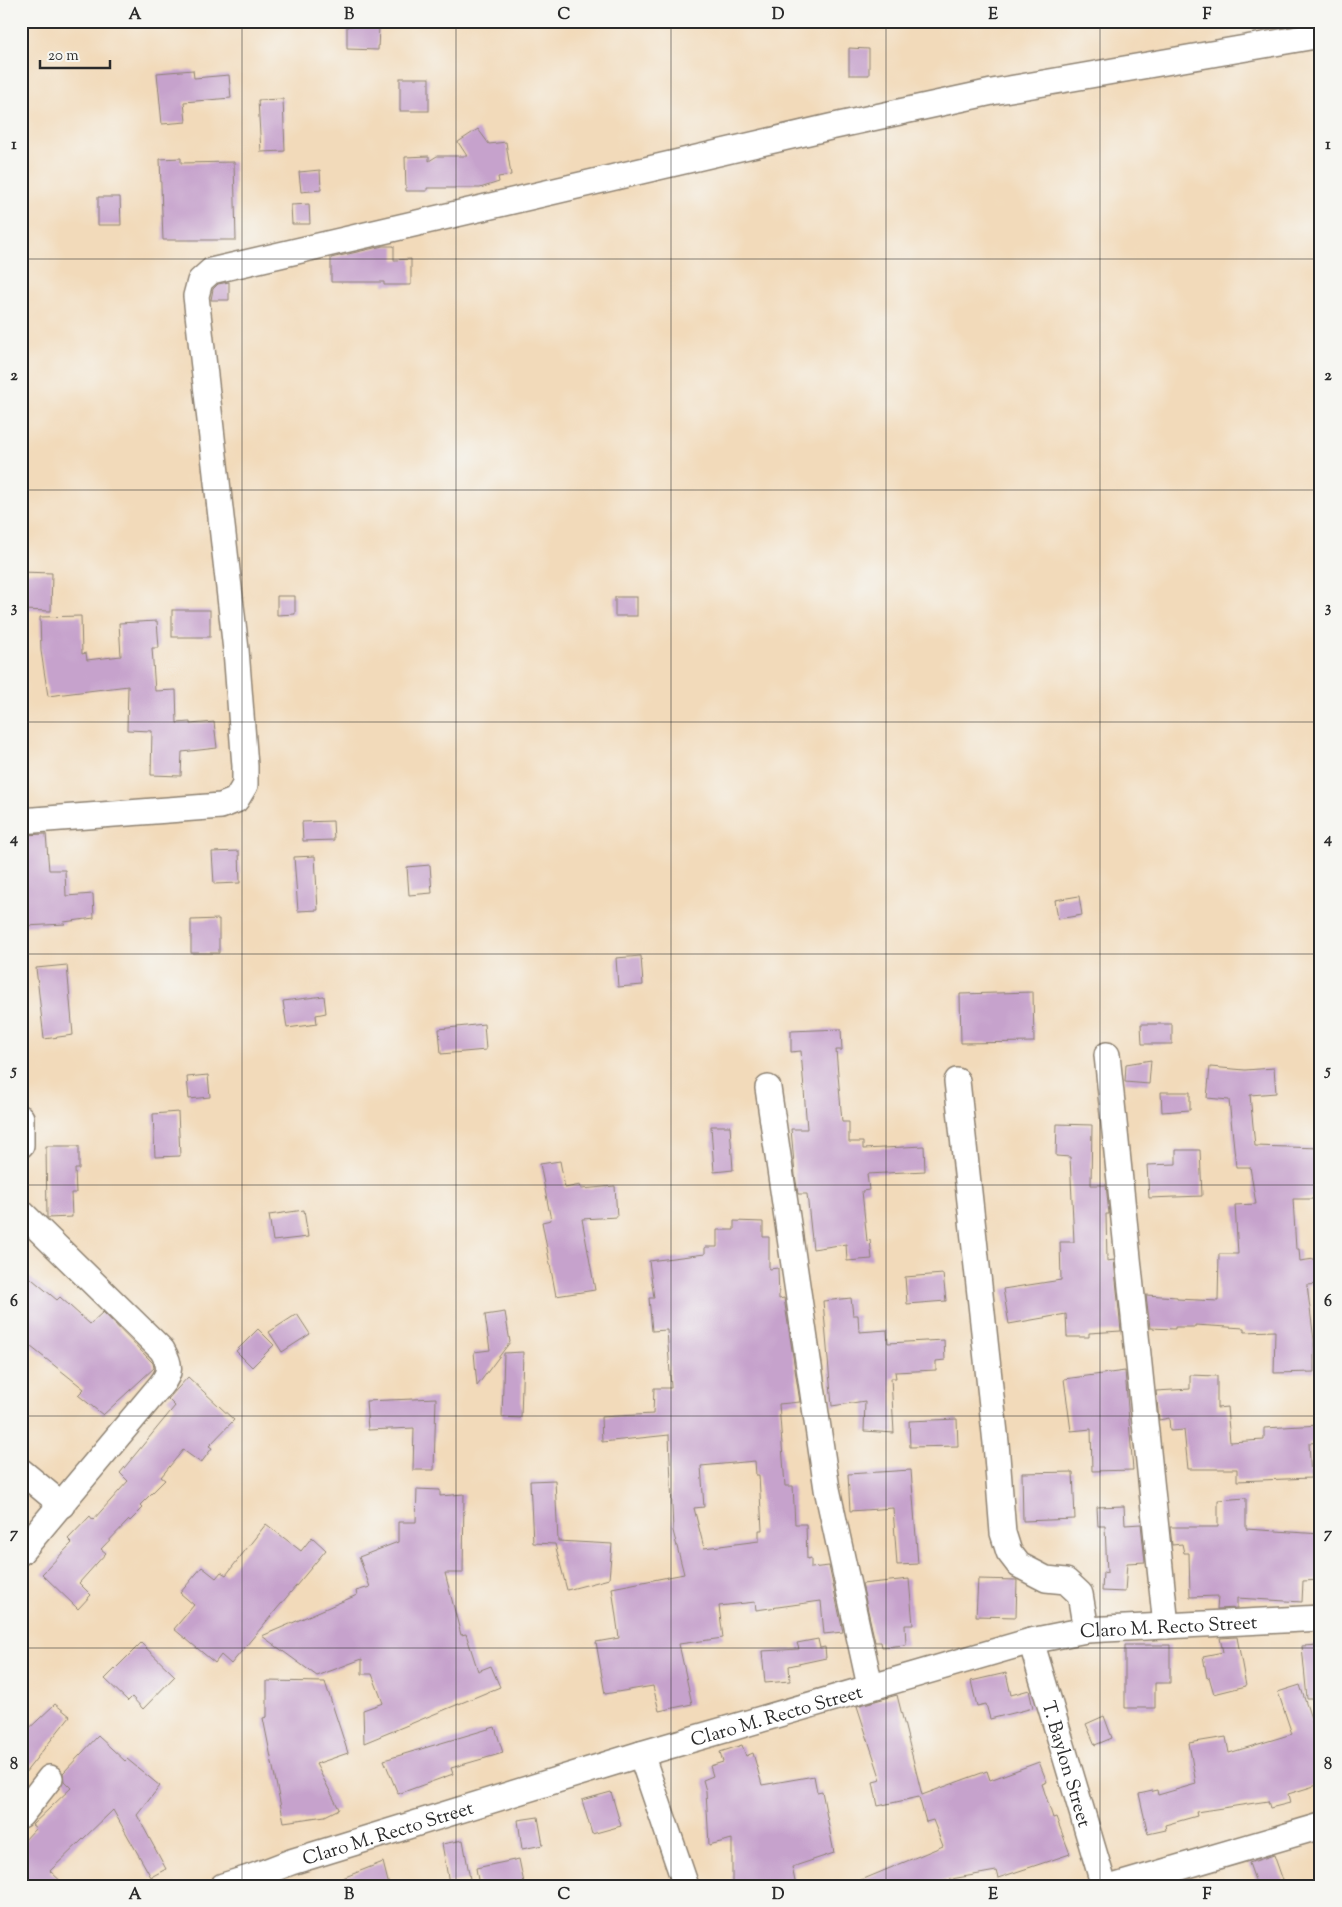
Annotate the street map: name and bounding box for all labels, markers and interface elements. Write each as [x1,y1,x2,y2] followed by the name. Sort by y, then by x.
[129,4,142,27] text: A
[344,4,354,27] text: B
[558,4,571,27] text: C
[772,4,785,27] text: D
[988,4,998,27] text: E
[1203,4,1212,27] text: F
[40,38,110,70] scale bar
[48,46,79,67] text: 20 m
[11,134,17,157] text: 1
[1325,134,1331,157] text: 1
[10,365,18,388] text: 2
[1324,365,1332,388] text: 2
[11,597,18,620] text: 3
[1325,597,1332,620] text: 3
[9,828,18,851] text: 4
[1323,828,1332,851] text: 4
[9,1060,17,1083] text: 5
[1323,1060,1331,1083] text: 5
[10,1291,18,1314] text: 6
[1324,1291,1332,1314] text: 6
[10,1523,19,1546] text: 7
[1324,1523,1333,1546] text: 7
[1079,1610,1258,1646] street label: Claro M. Recto Street
[688,1679,866,1755] street label: Claro M. Recto Street
[1034,1698,1097,1831] street label: T. Baylon Street
[10,1754,18,1777] text: 8
[1324,1754,1332,1777] text: 8
[299,1795,478,1874] street label: Claro M. Recto Street
[129,1884,142,1907] text: A
[344,1884,354,1907] text: B
[558,1884,571,1907] text: C
[772,1884,785,1907] text: D
[988,1884,998,1907] text: E
[1203,1884,1212,1907] text: F

